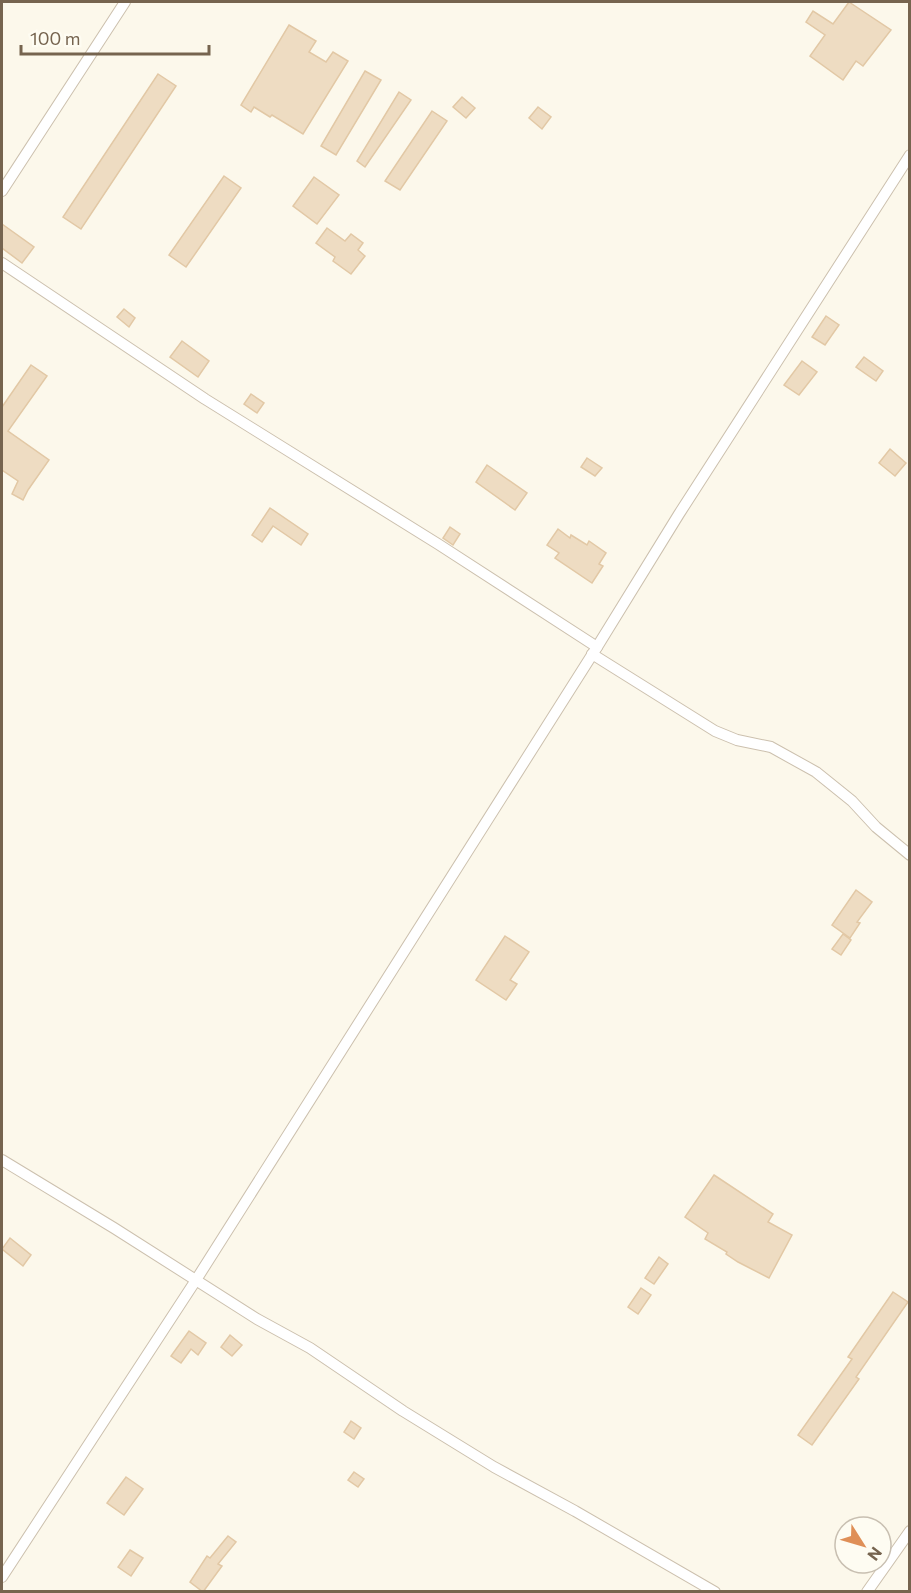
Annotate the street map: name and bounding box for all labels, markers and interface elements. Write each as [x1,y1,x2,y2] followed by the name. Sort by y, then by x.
[21,18,208,56] scale bar
[30,27,80,49] text: 100 m
[833,1515,893,1575] north arrow
[864,1544,887,1565] text: N

